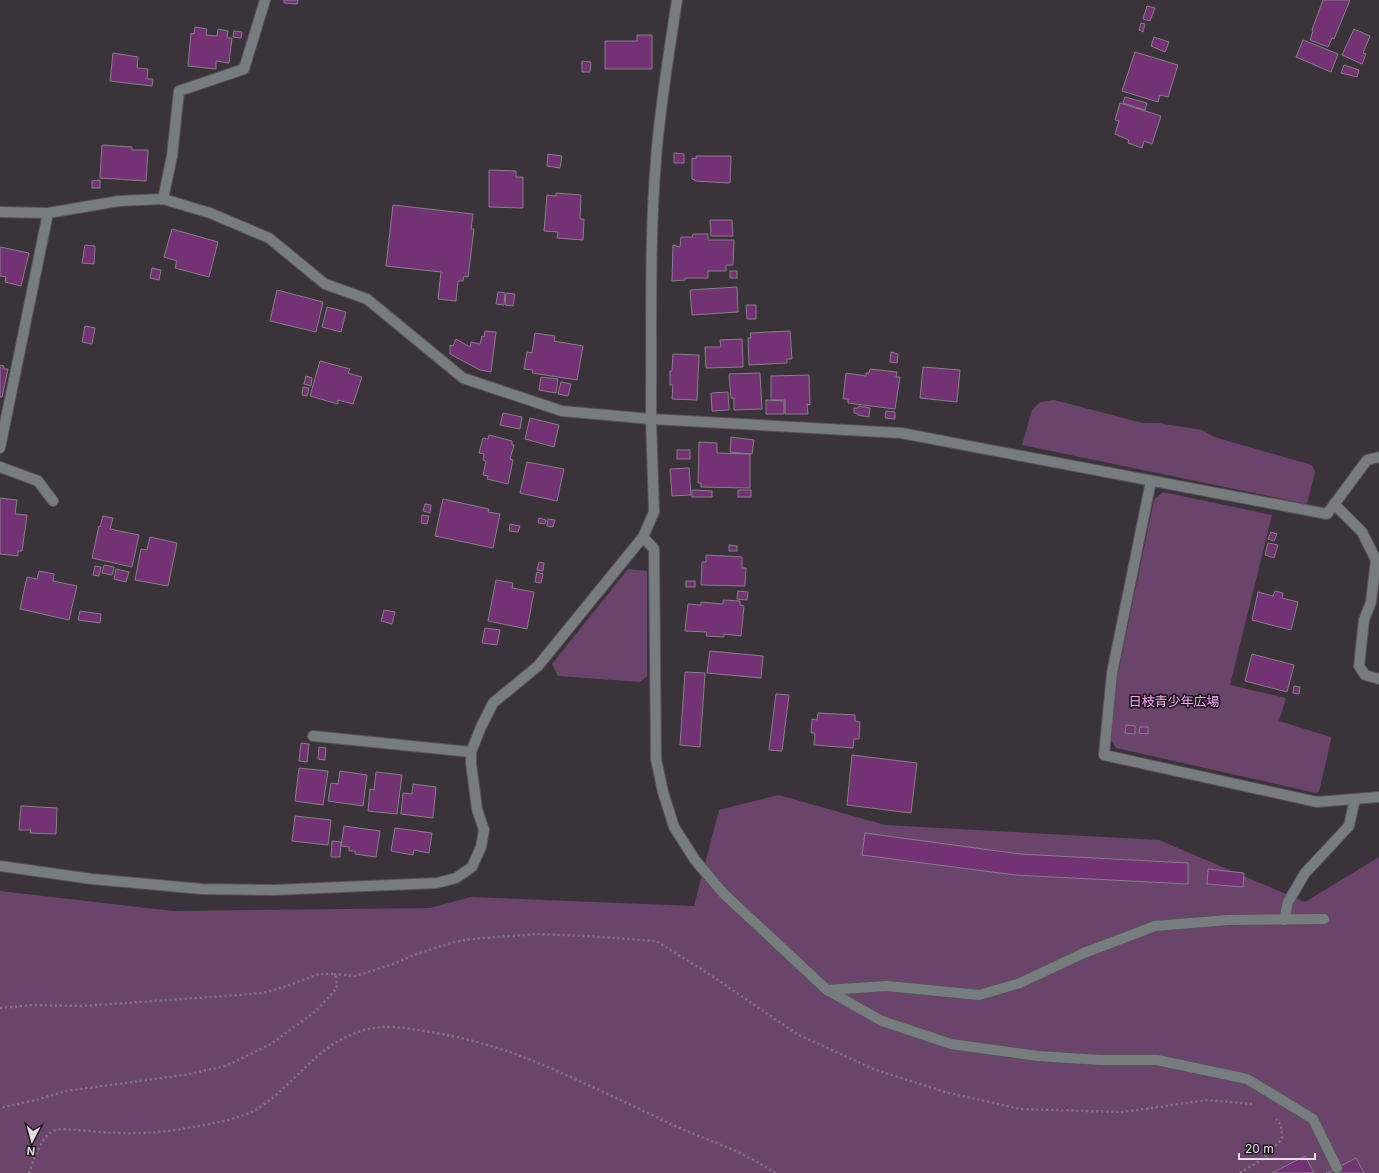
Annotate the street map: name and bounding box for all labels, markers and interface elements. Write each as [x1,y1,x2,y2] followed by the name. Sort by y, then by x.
[1128,693,1220,709] park label: 日枝青少年広場
[12,1121,52,1161] north arrow
[1239,1135,1315,1161] scale bar
[1245,1141,1274,1156] text: 20 m
[26,1144,36,1158] text: N

